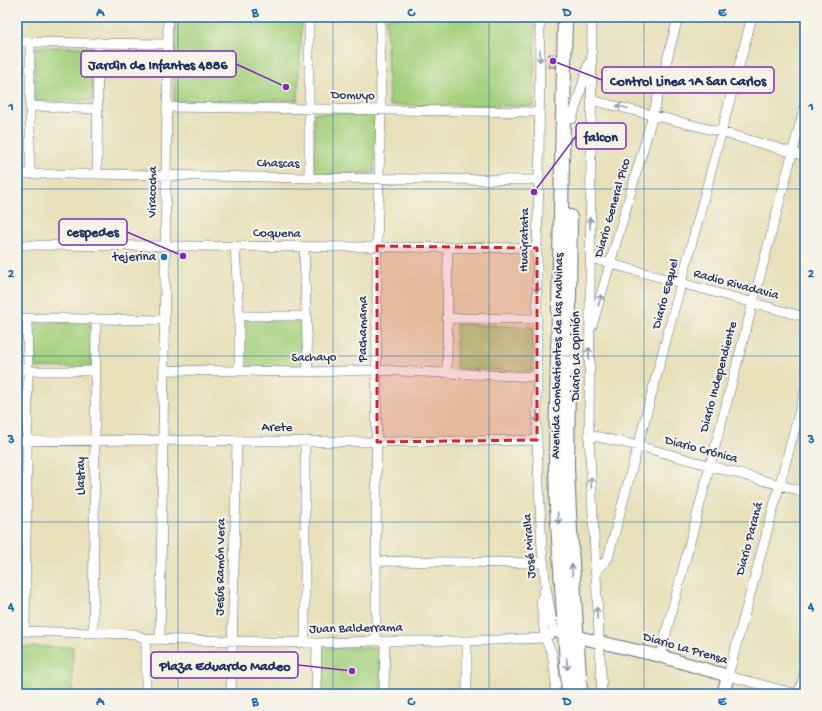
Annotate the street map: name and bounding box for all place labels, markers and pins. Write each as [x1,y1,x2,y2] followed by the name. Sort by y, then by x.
[81,51,236,77] callout: Jardìn de Infantes 4886
[602,67,774,93] callout: Control Linea 1A San Carlos
[576,123,626,149] callout: falcon
[59,219,127,245] callout: cespedes
[112,250,157,265] place label: tejerina
[159,252,169,262] marker: tejerina
[151,652,298,678] callout: Plaza Eduardo Madeo

